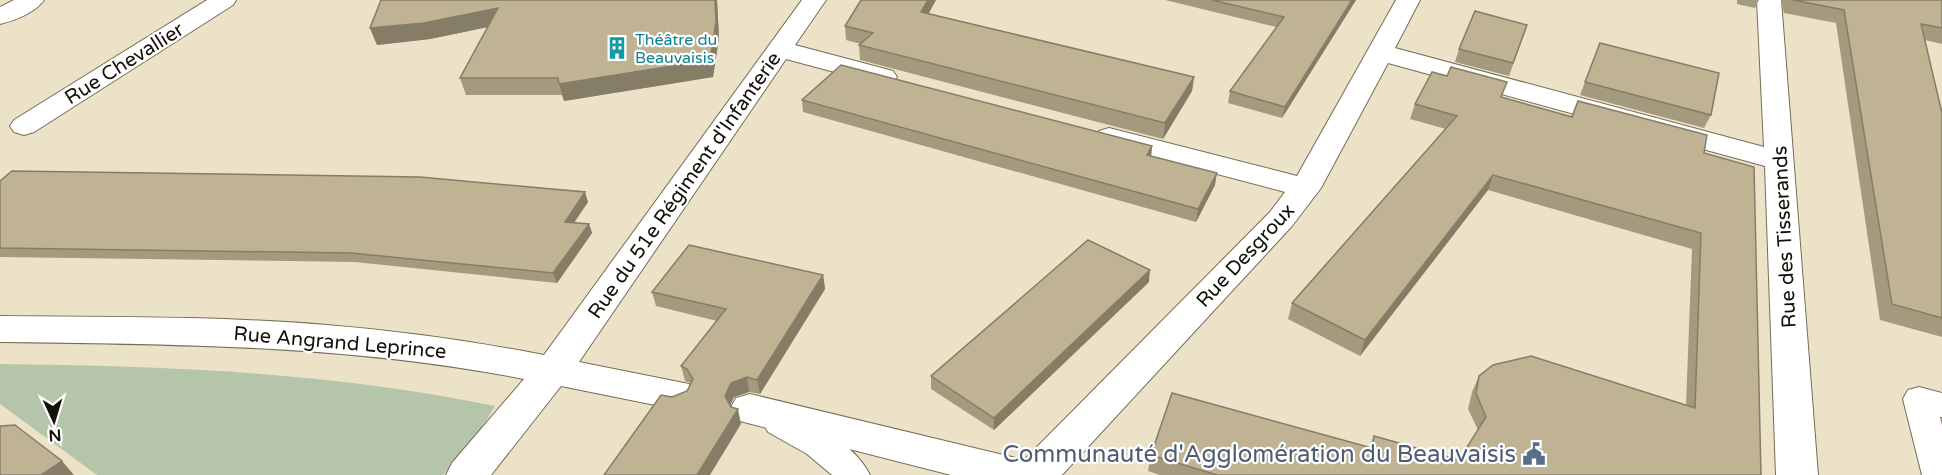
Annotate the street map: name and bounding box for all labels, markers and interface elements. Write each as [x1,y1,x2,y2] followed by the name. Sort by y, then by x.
[61,17,189,110] street label: Rue Chevallier
[635,30,717,68] place label: Théâtre du Beauvaisis
[604,35,630,61] building icon: Théâtre du Beauvaisis
[583,48,786,324] street label: Rue du 51e Régiment d'Infanterie
[1768,145,1802,329] street label: Rue des Tisserands
[1191,199,1300,313] street label: Rue Desgroux
[232,322,447,364] street label: Rue Angrand Leprince
[24,391,84,451] north arrow
[48,425,62,445] text: N
[1002,440,1516,469] place label: Communauté d'Agglomération du Beauvaisis
[1521,441,1547,467] public building icon: Communauté d'Agglomération du Beauvaisis

